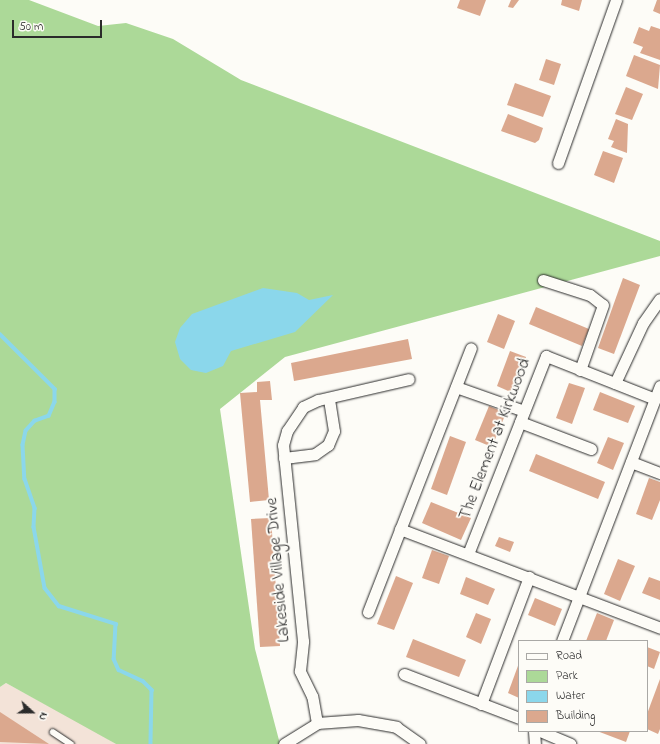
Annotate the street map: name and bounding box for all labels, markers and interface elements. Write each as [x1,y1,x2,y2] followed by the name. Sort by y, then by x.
[14,12,104,38] scale bar
[19,18,43,36] text: 50 m
[455,356,535,522] street label: The Element at Kirkwood
[261,497,295,643] street label: Lakeside Village Drive
[518,640,648,732] legend
[556,647,582,665] text: Road
[556,667,578,685] text: Park
[556,687,585,705] text: Water
[12,692,52,732] north arrow
[556,707,595,725] text: Building
[34,710,52,723] text: N

